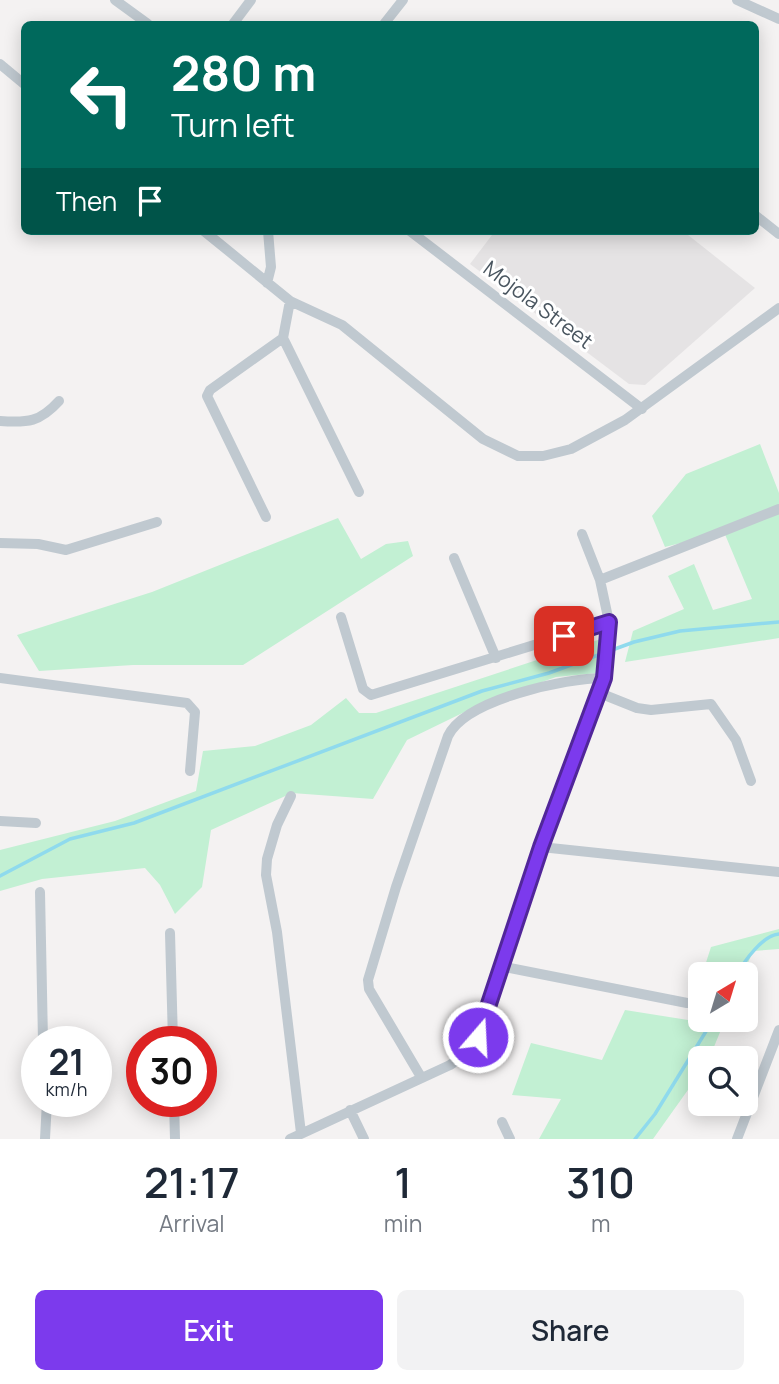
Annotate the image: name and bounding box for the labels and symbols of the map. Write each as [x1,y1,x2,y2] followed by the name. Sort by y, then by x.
[478,254,599,355] street label: Mojola Street
[534,606,594,666] pin
[688,962,758,1032] north arrow
[441,1000,515,1074] position arrow
[126,1026,217,1117] speed limit sign: 30

